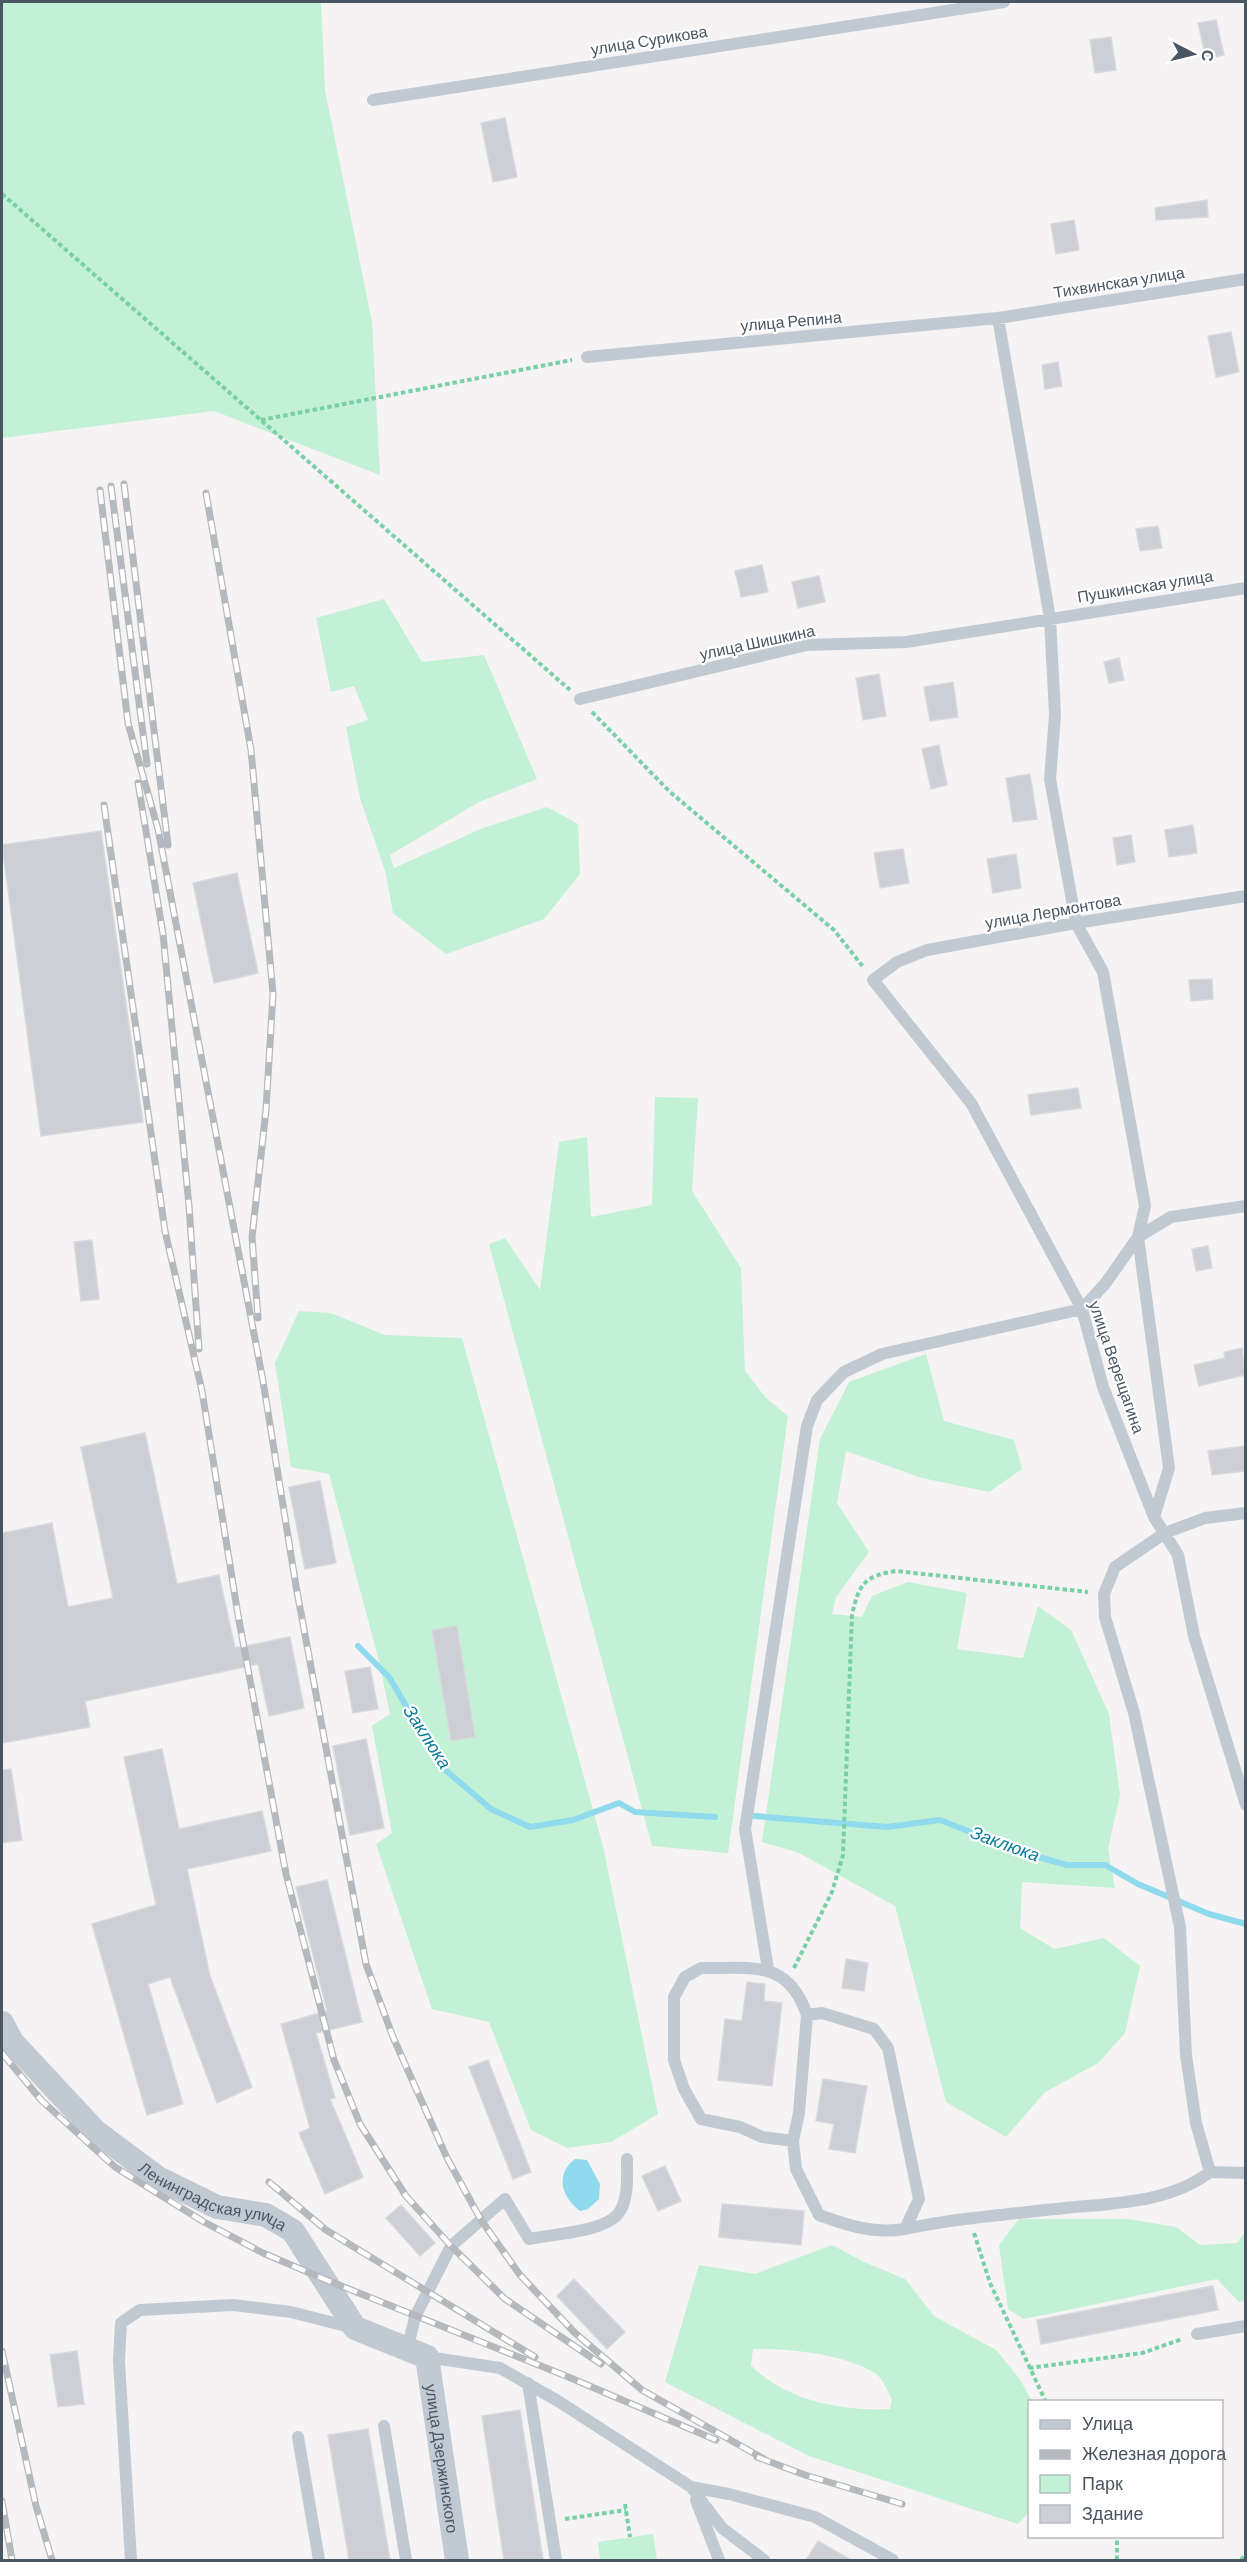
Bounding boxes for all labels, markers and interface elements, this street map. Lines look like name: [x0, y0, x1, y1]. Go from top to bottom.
street label: улица Сурикова: [589, 21, 709, 58]
north arrow: [1163, 24, 1223, 84]
text: С: [1198, 49, 1219, 63]
street label: Тихвинская улица: [1052, 262, 1186, 301]
street label: улица Репина: [740, 307, 842, 334]
street label: Пушкинская улица: [1076, 565, 1214, 606]
street label: улица Шишкина: [698, 620, 816, 663]
street label: улица Лермонтова: [984, 889, 1122, 932]
street label: улица Верещагина: [1086, 1298, 1149, 1436]
water label: Заклюка: [399, 1700, 457, 1773]
water label: Заклюка: [968, 1820, 1043, 1866]
street label: Ленинградская улица: [135, 2157, 290, 2234]
street label: улица Дзержинского: [422, 2383, 463, 2534]
legend: [1028, 2400, 1223, 2538]
text: Улица: [1082, 2412, 1134, 2434]
text: Железная дорога: [1082, 2442, 1227, 2464]
text: Парк: [1082, 2472, 1123, 2494]
text: Здание: [1082, 2502, 1143, 2524]

